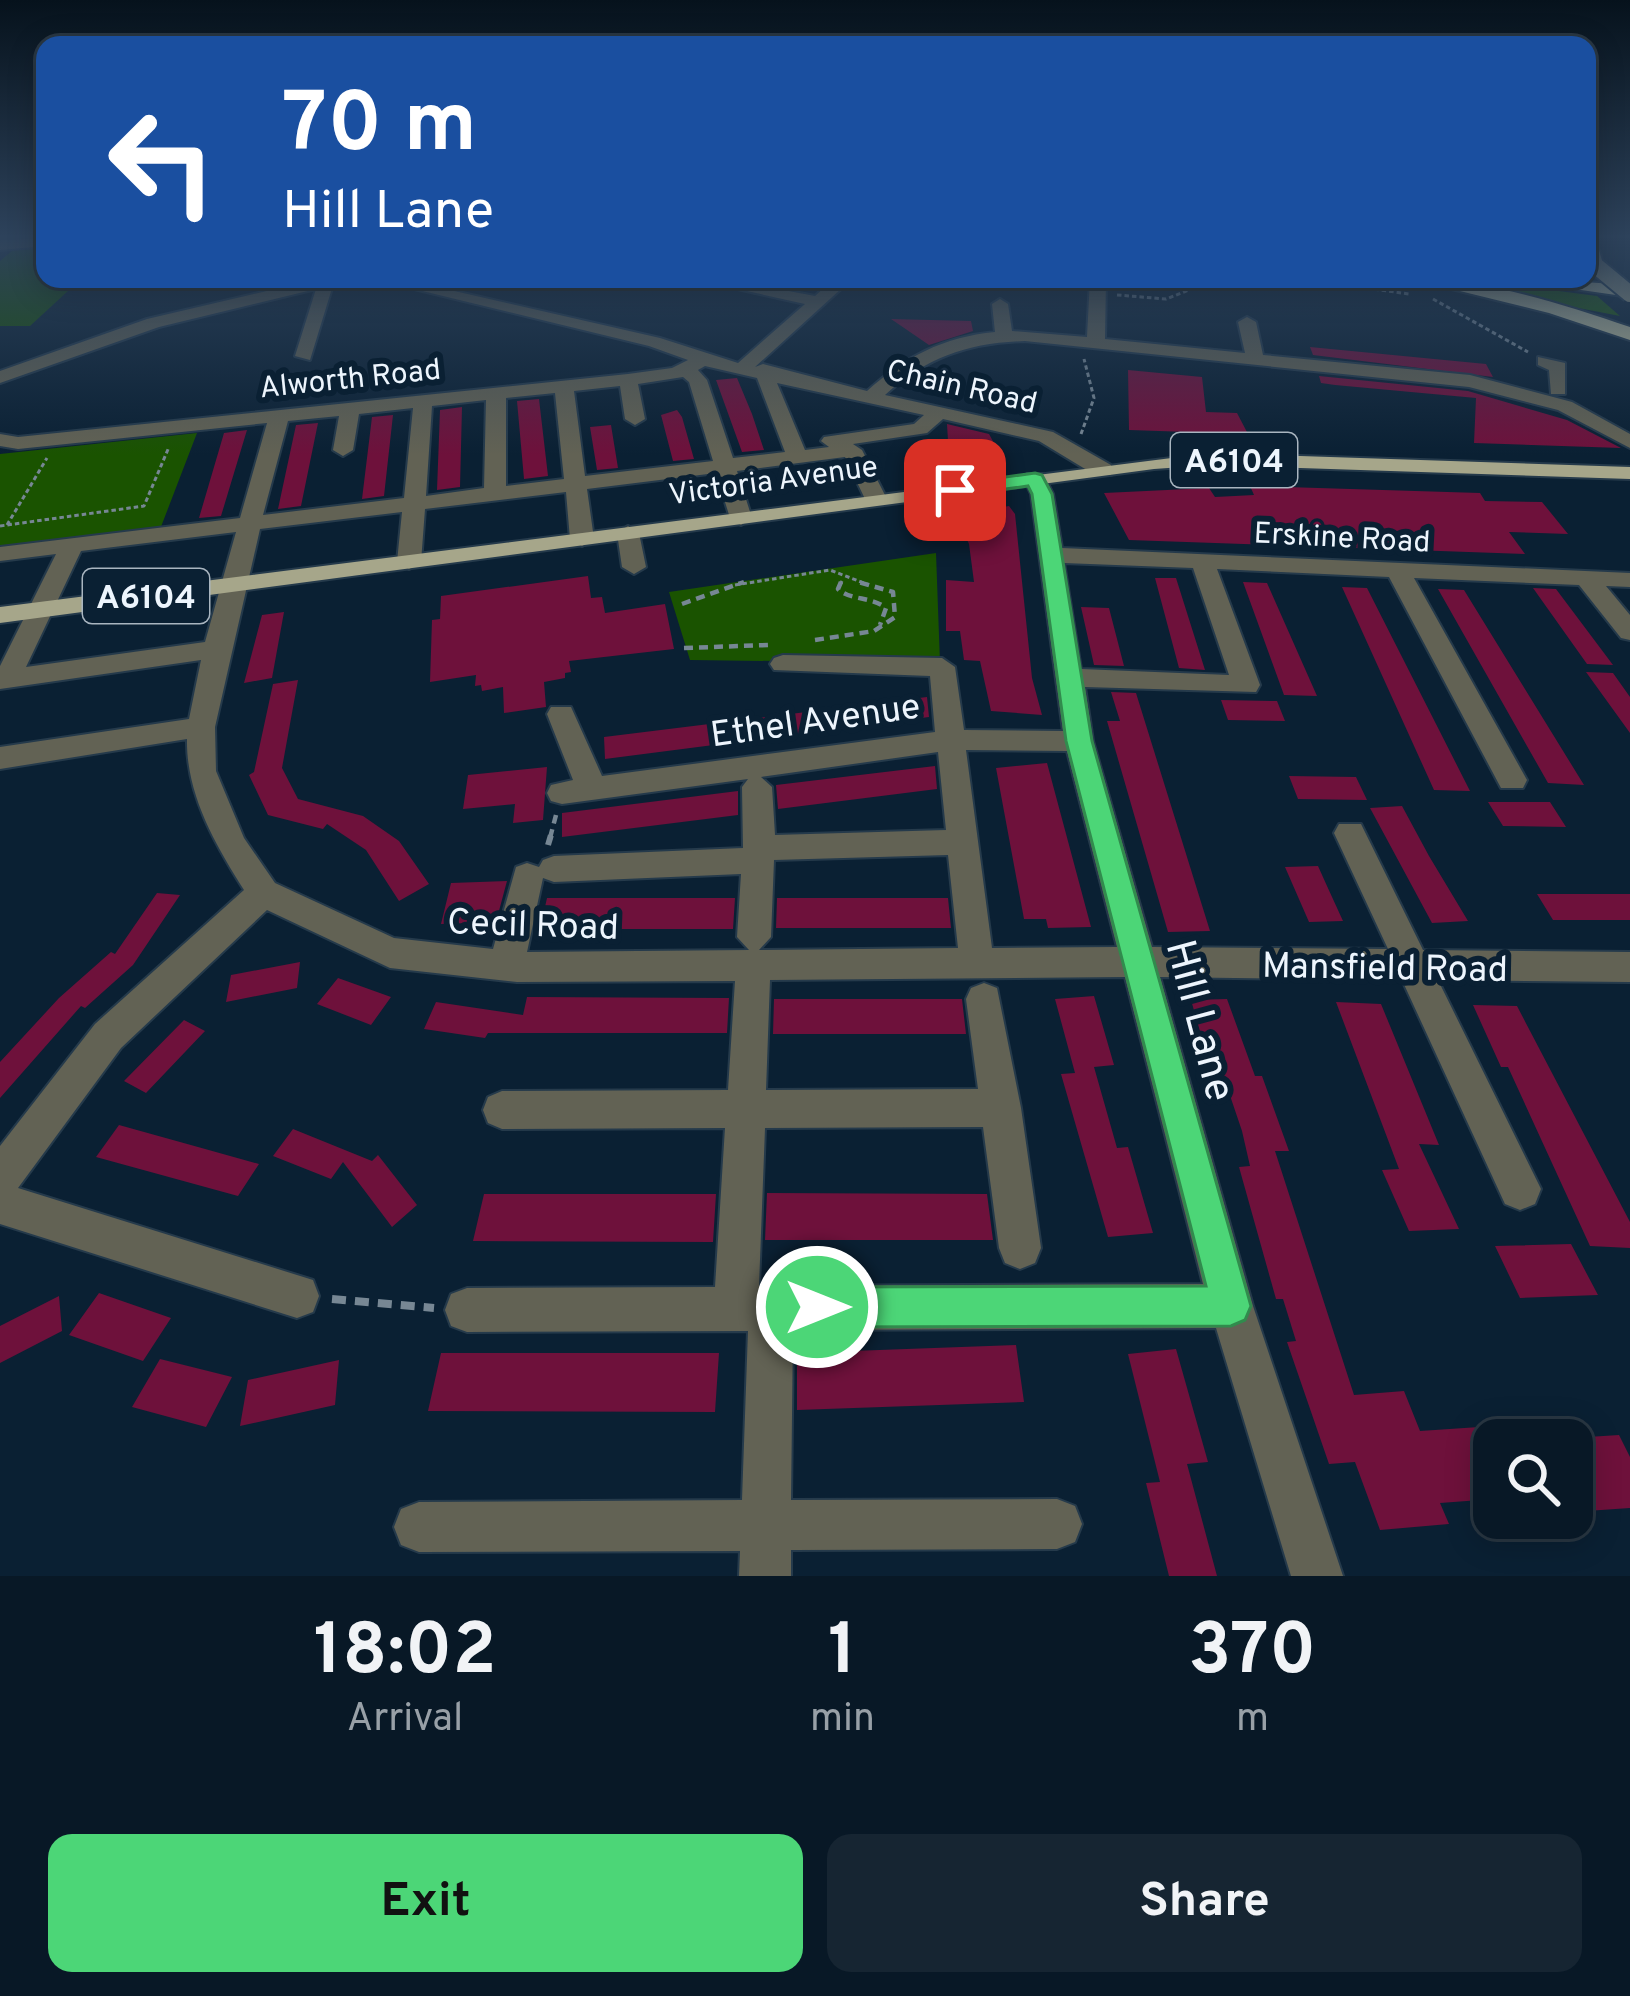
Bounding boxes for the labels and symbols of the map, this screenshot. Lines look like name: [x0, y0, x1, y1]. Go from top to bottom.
street label: Alworth Road: [258, 353, 443, 408]
street label: Chain Road: [883, 353, 1040, 424]
road number: A6104: [1171, 433, 1297, 487]
pin: [904, 439, 1006, 541]
street label: Victoria Avenue: [667, 450, 880, 515]
street label: Erskine Road: [1253, 516, 1431, 563]
road number: A6104: [83, 569, 209, 623]
street label: Ethel Avenue: [708, 685, 923, 760]
street label: Cecil Road: [446, 901, 620, 953]
street label: Hill Lane: [1151, 935, 1245, 1108]
street label: Mansfield Road: [1262, 945, 1508, 995]
position arrow: [754, 1244, 880, 1370]

